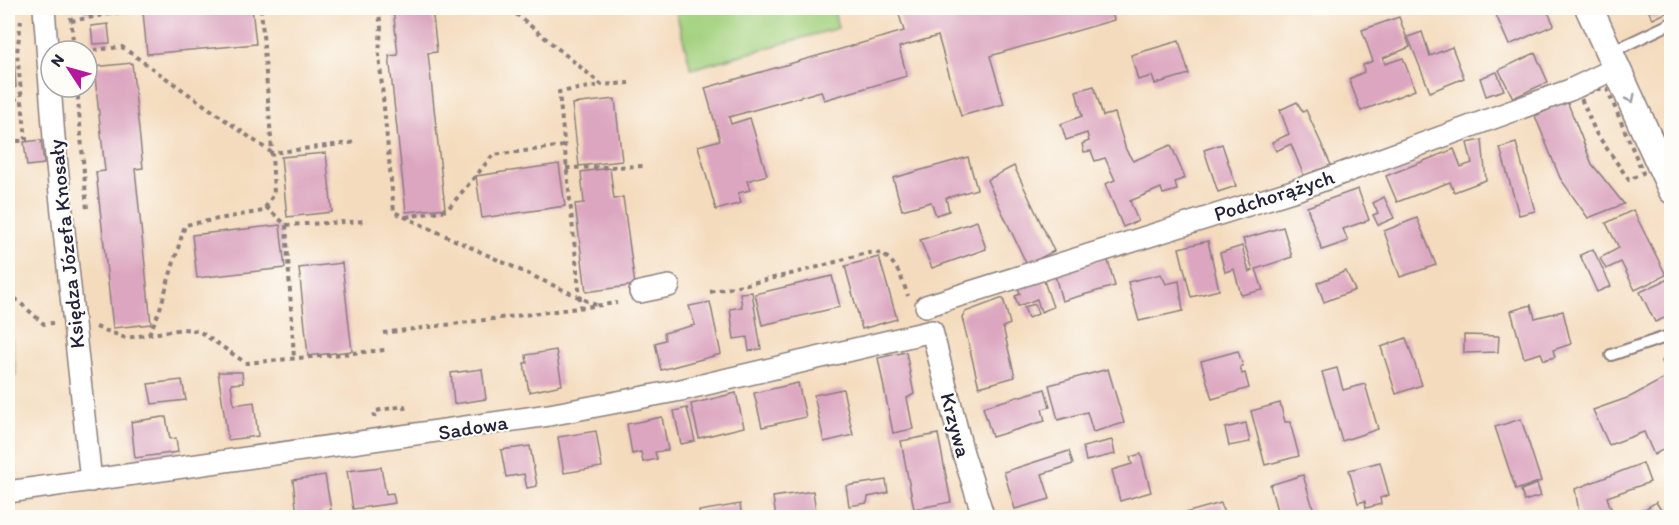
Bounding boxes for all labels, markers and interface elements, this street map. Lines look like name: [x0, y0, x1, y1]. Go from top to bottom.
north arrow: [39, 39, 99, 99]
text: N: [46, 51, 68, 70]
one-way arrow: [1623, 92, 1635, 103]
street label: Księdza Józefa Knosały: [43, 138, 89, 350]
street label: Podchorążych: [1211, 164, 1338, 226]
street label: Krzywa: [935, 390, 977, 460]
street label: Sadowa: [436, 409, 510, 445]

